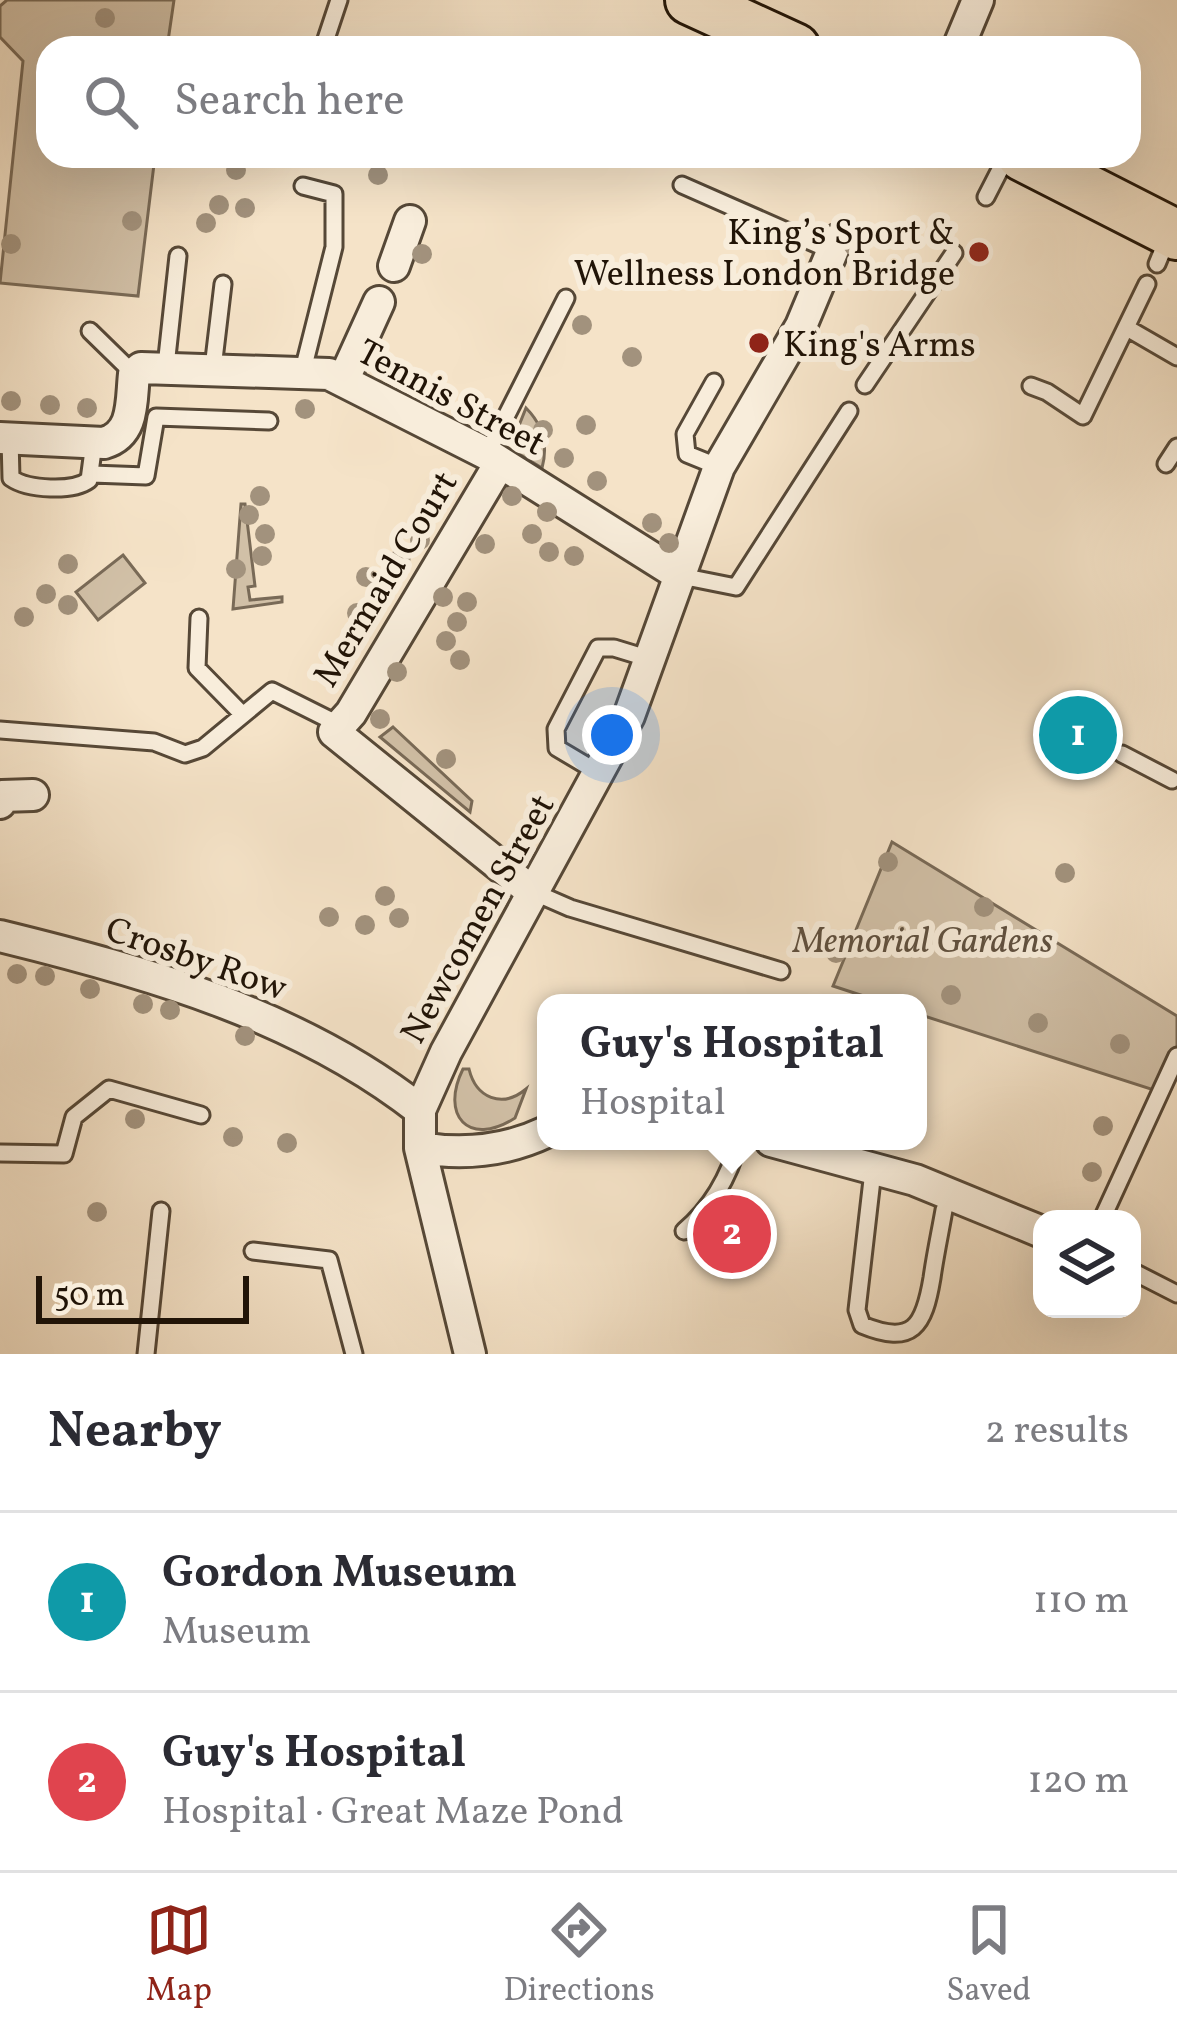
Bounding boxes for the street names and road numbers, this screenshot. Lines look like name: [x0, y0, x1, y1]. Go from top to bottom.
street label: Tennis Street: [347, 329, 553, 470]
street label: Mermaid Court: [303, 463, 472, 697]
street label: Newcomen Street: [390, 786, 569, 1054]
street label: Crosby Row: [98, 906, 293, 1015]

